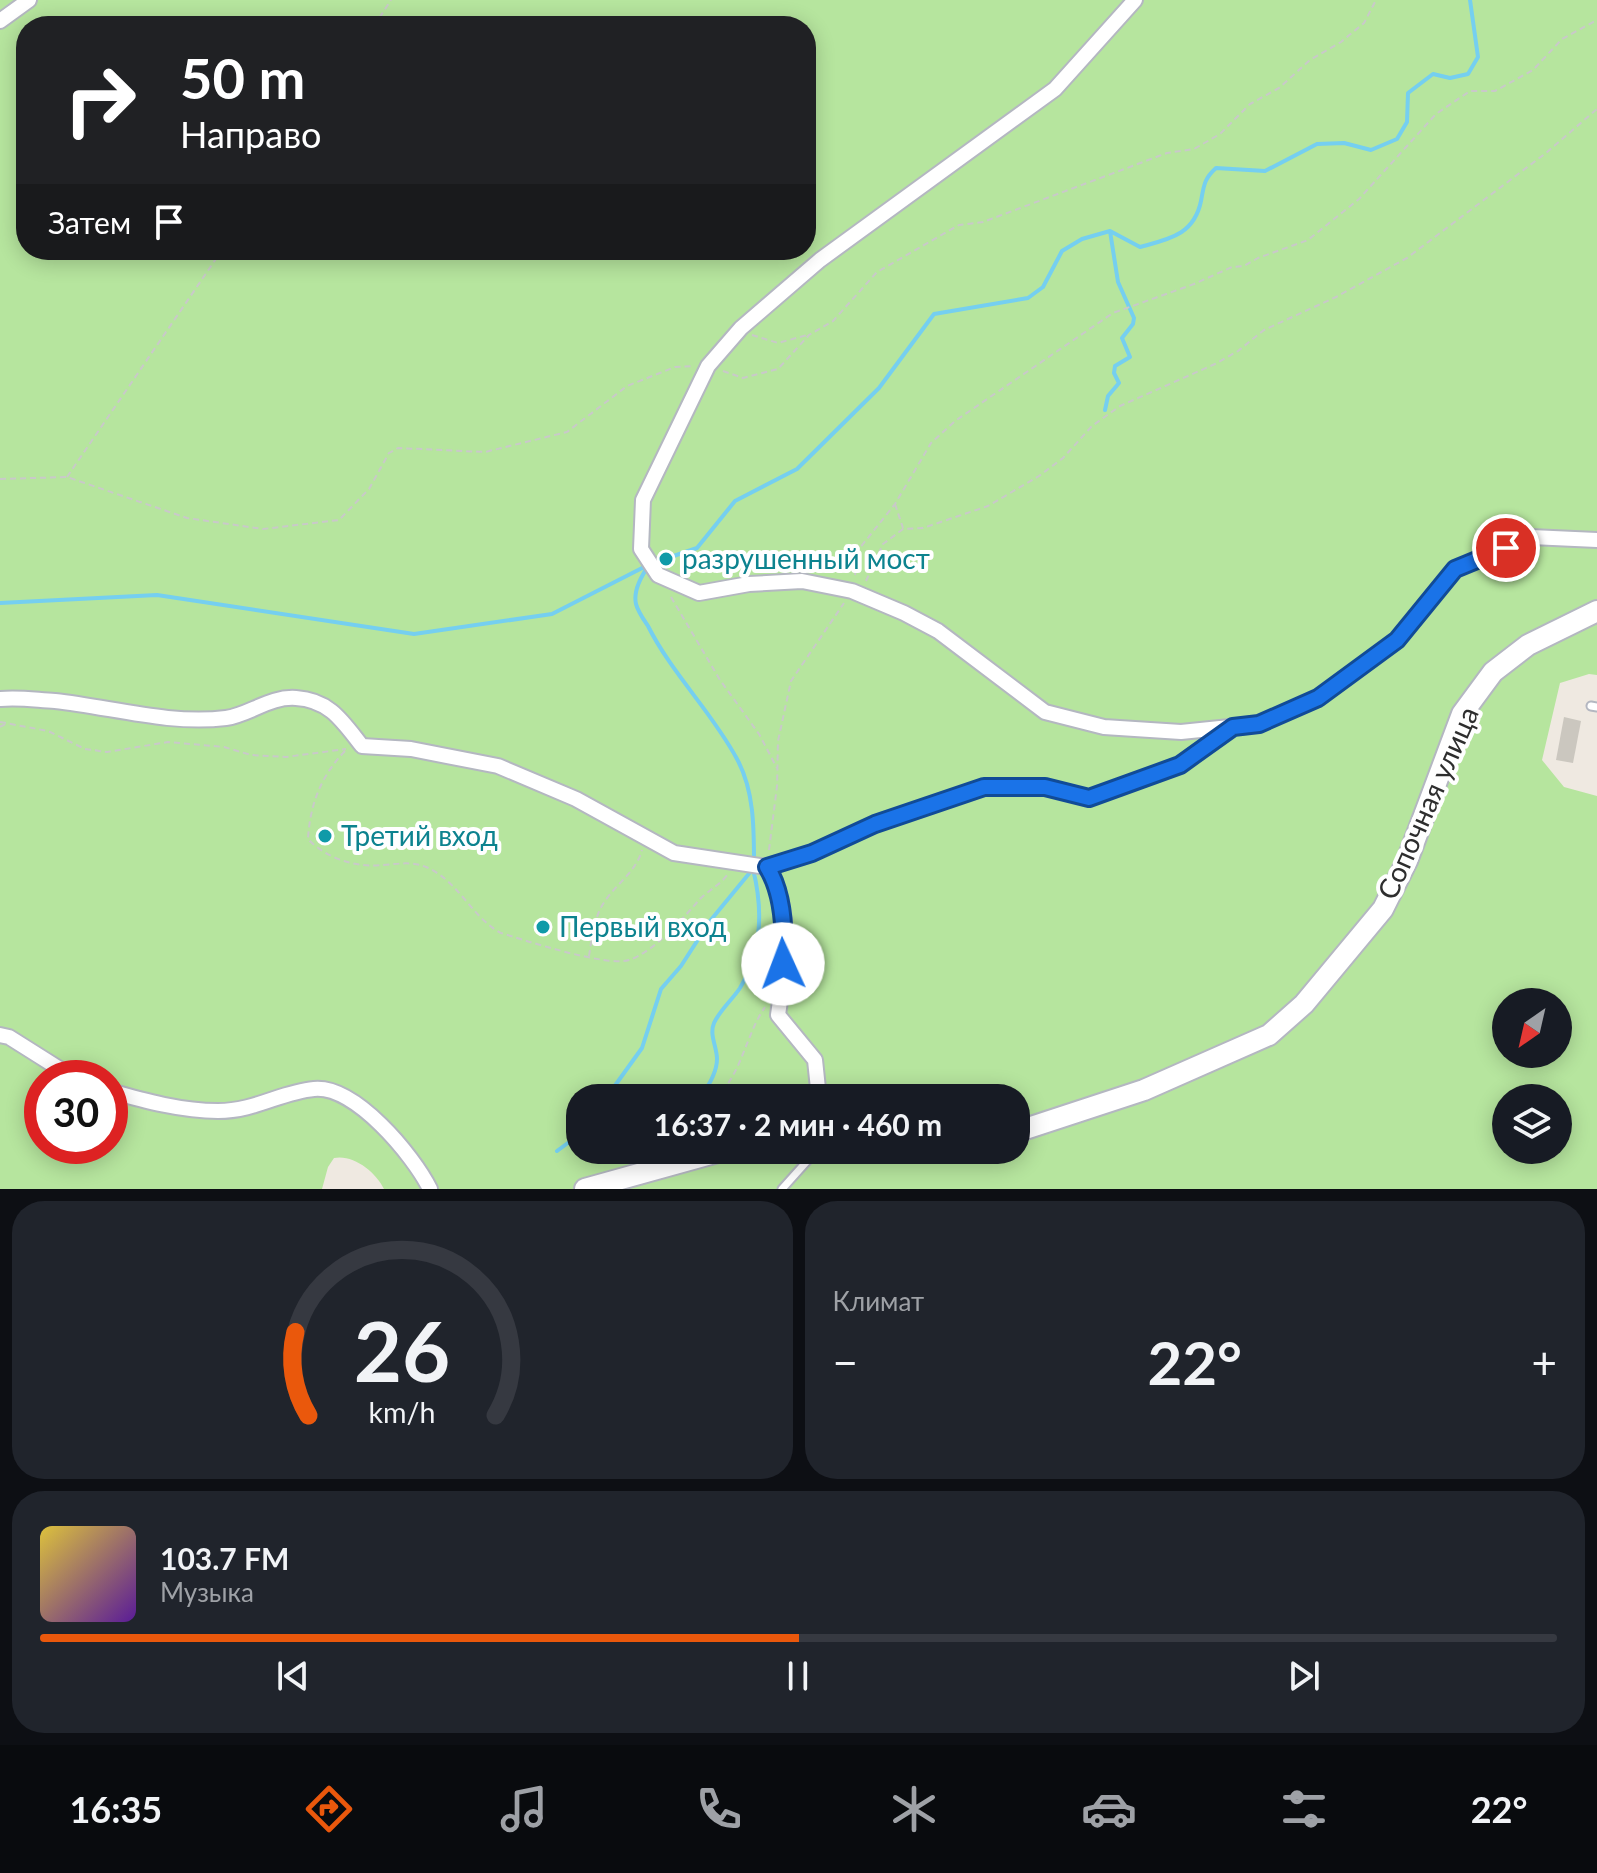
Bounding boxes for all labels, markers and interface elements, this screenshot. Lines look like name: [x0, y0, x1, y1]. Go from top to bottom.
text: 50 m: [180, 44, 305, 111]
icon: right: [48, 48, 152, 152]
text: Направо: [180, 112, 321, 156]
icon: arrive: [147, 200, 191, 244]
text: Затем: [48, 204, 131, 240]
pin: [1472, 514, 1540, 582]
icon: arrive: [1484, 526, 1528, 570]
place label: разрушенный мост: [682, 541, 930, 575]
marker: разрушенный мост: [657, 550, 675, 568]
street label: Сопочная улица: [1369, 701, 1485, 904]
place label: Третий вход: [341, 818, 498, 852]
marker: Третий вход: [316, 827, 334, 845]
place label: Первый вход: [559, 909, 727, 943]
marker: Первый вход: [534, 918, 552, 936]
position arrow: [741, 922, 825, 1006]
north arrow: [1492, 988, 1572, 1068]
map controls: [1492, 988, 1572, 1164]
speed limit sign: 30: [24, 1060, 128, 1164]
button: layers: [1492, 1084, 1572, 1164]
text: 16:37 · 2 мин · 460 m: [654, 1106, 942, 1142]
text: Климат: [833, 1285, 924, 1317]
text: 26: [354, 1300, 451, 1400]
text: 22°: [1147, 1326, 1242, 1398]
text: −: [833, 1336, 858, 1388]
text: +: [1531, 1336, 1557, 1388]
text: km/h: [369, 1395, 436, 1429]
text: 103.7 FM: [160, 1540, 289, 1576]
text: Музыка: [160, 1576, 254, 1608]
icon: previous: [271, 1654, 315, 1698]
icon: pause: [776, 1654, 820, 1698]
icon: next: [1282, 1654, 1326, 1698]
icon: directions: [301, 1781, 357, 1837]
icon: music: [496, 1781, 552, 1837]
icon: phone: [691, 1781, 747, 1837]
icon: climate: [886, 1781, 942, 1837]
icon: car: [1081, 1781, 1137, 1837]
icon: filters: [1276, 1781, 1332, 1837]
text: 16:35: [69, 1787, 162, 1831]
text: 22°: [1471, 1787, 1527, 1831]

